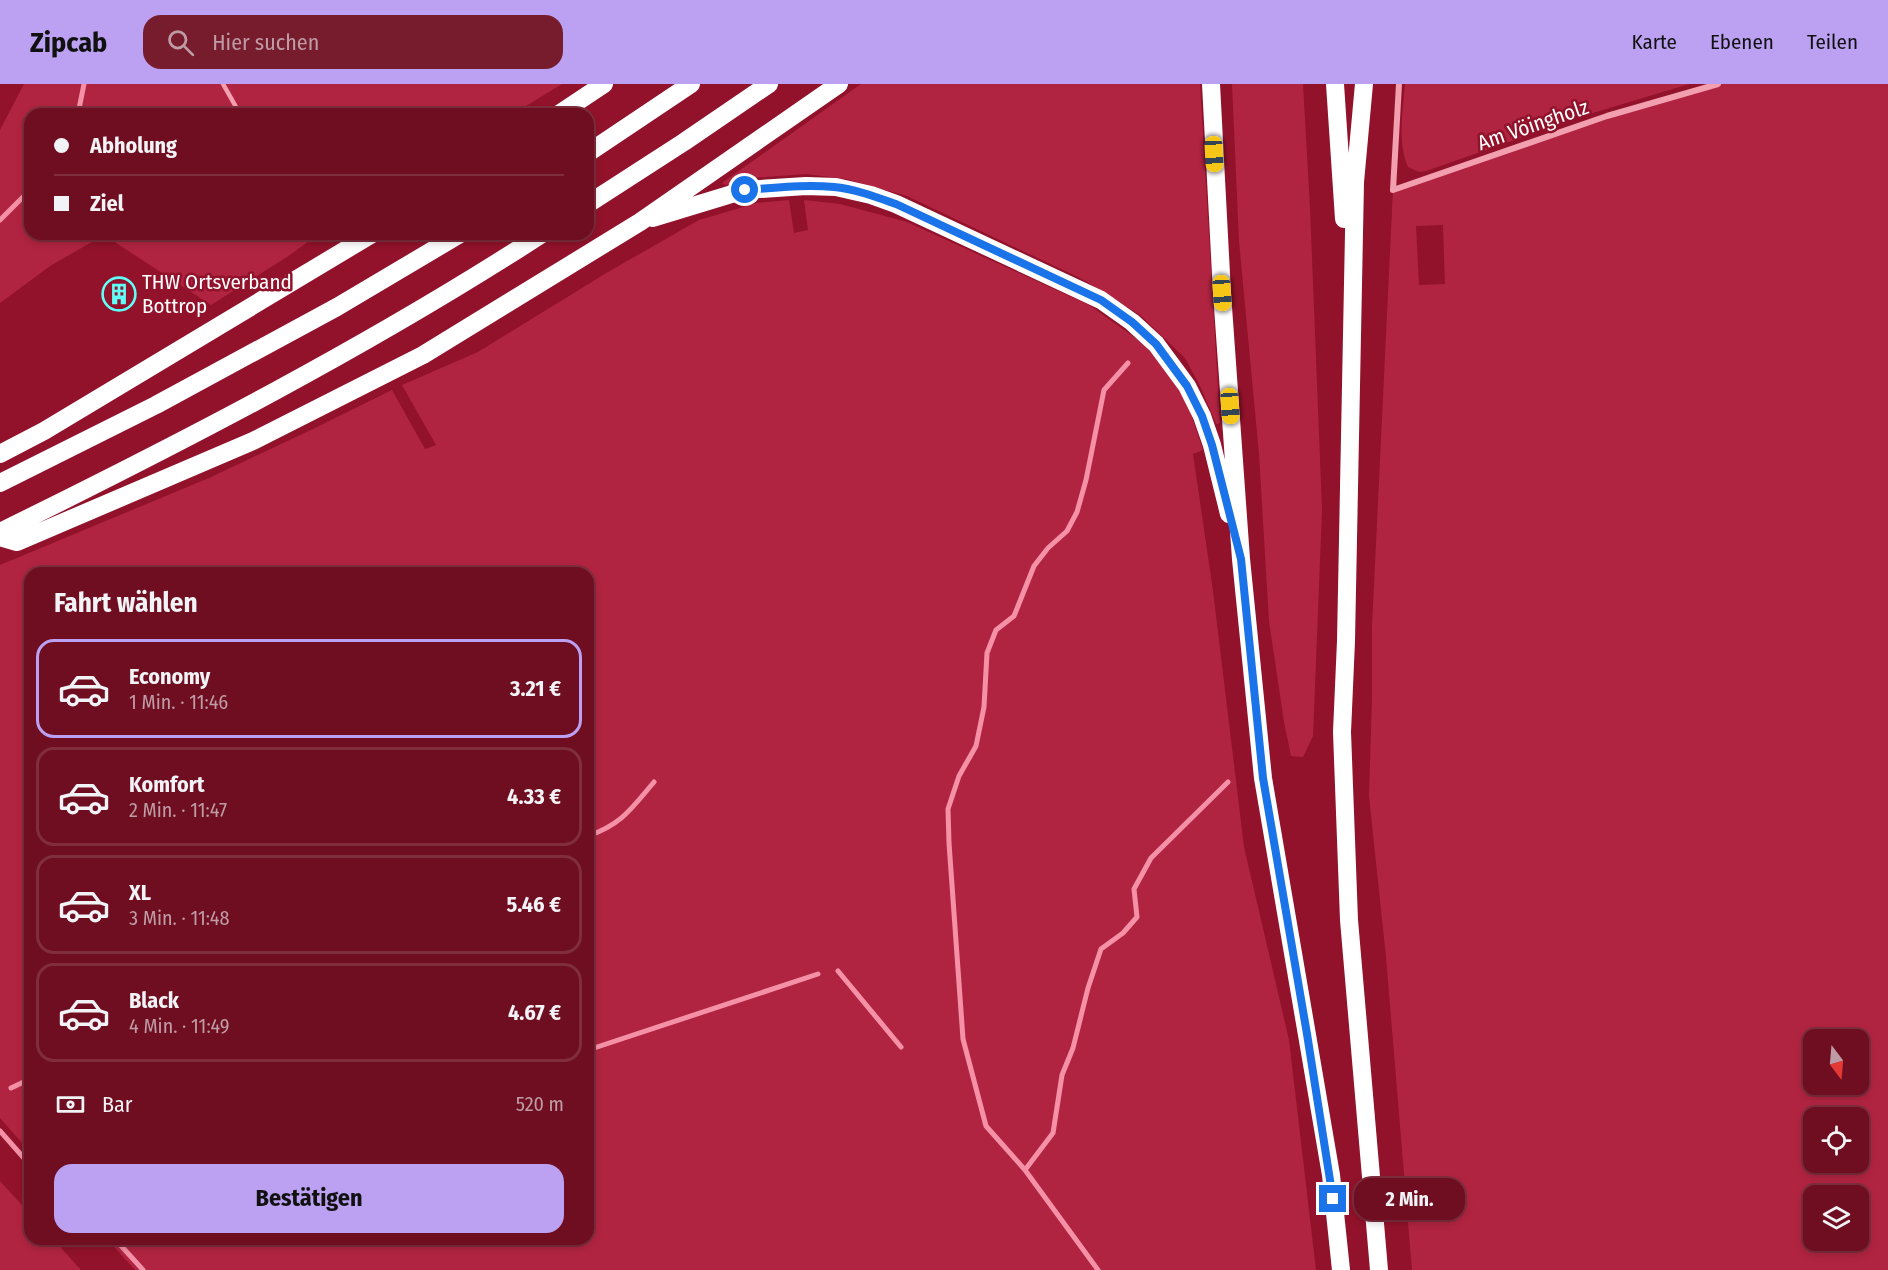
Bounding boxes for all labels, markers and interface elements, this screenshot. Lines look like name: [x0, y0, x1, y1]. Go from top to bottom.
search box: [143, 15, 563, 69]
text: Zipcab: [30, 26, 107, 59]
icon: search: [164, 26, 197, 59]
text: Hier suchen: [212, 29, 319, 56]
text: Karte: [1631, 29, 1677, 55]
text: Ebenen: [1710, 29, 1774, 55]
text: Teilen: [1807, 29, 1858, 55]
street label: Am Vöingholz: [1474, 94, 1592, 156]
text: Abholung: [90, 132, 177, 159]
car: [1204, 136, 1224, 172]
route start: [731, 176, 758, 203]
text: Ziel: [90, 190, 124, 217]
place label: THW Ortsverband Bottrop: [142, 269, 292, 319]
car: [1212, 274, 1232, 312]
building icon: THW Ortsverband Bottrop: [101, 276, 137, 312]
car: [1220, 387, 1240, 425]
text: Fahrt wählen: [54, 587, 198, 619]
icon: car: [57, 662, 111, 716]
text: Economy: [129, 663, 210, 690]
text: 3.21 €: [510, 675, 561, 702]
text: 1 Min. · 11:46: [129, 690, 228, 714]
icon: car: [57, 770, 111, 824]
text: Komfort: [129, 771, 204, 798]
text: 4.33 €: [507, 783, 561, 810]
text: 2 Min. · 11:47: [129, 798, 227, 822]
icon: car: [57, 878, 111, 932]
text: XL: [129, 879, 151, 906]
text: 5.46 €: [506, 891, 561, 918]
text: 3 Min. · 11:48: [129, 906, 230, 930]
icon: car: [57, 986, 111, 1040]
text: Black: [129, 987, 179, 1014]
text: 4.67 €: [508, 999, 561, 1026]
text: 4 Min. · 11:49: [129, 1014, 230, 1038]
north arrow: [1803, 1029, 1869, 1095]
map controls: [1803, 1029, 1869, 1251]
icon: cash: [54, 1088, 87, 1121]
text: Bar: [102, 1091, 133, 1118]
text: 520 m: [516, 1092, 564, 1116]
button: locate: [1803, 1107, 1869, 1173]
button: Bestätigen: [54, 1164, 564, 1233]
callout: 2 Min.: [1354, 1178, 1465, 1220]
route end: [1319, 1185, 1346, 1212]
button: layers: [1803, 1185, 1869, 1251]
text: 2 Min.: [1385, 1187, 1434, 1211]

